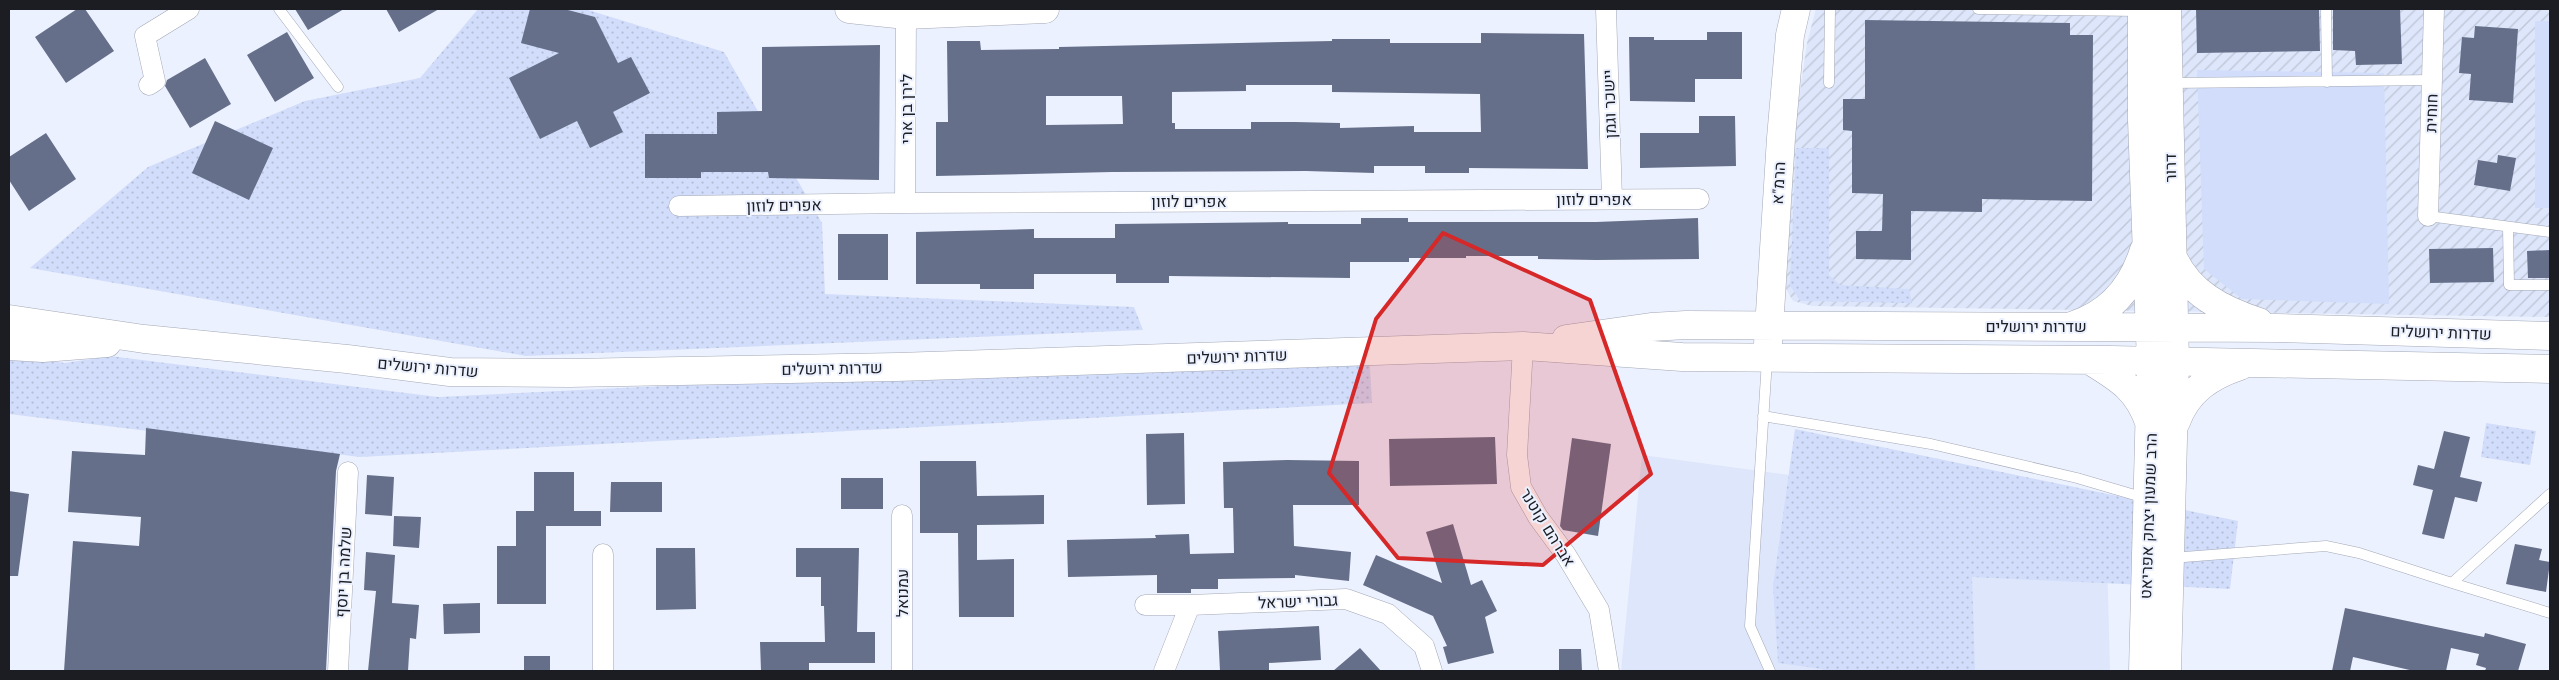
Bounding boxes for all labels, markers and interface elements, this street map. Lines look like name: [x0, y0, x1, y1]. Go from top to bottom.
street label: יישכר וגמן: [1598, 69, 1620, 139]
street label: לירן בן ארי: [896, 74, 916, 144]
street label: חוחית: [2420, 93, 2442, 133]
street label: דרור: [2160, 153, 2180, 183]
street label: הרמ"א: [1767, 161, 1789, 205]
street label: אפרים לוזון: [1556, 189, 1632, 209]
street label: אפרים לוזון: [1151, 191, 1227, 211]
street label: אפרים לוזון: [746, 194, 822, 216]
street label: שדרות ירושלים: [1985, 316, 2087, 336]
street label: שדרות ירושלים: [2390, 320, 2492, 344]
street label: שדרות ירושלים: [1186, 344, 1288, 368]
street label: שדרות ירושלים: [377, 353, 479, 381]
street label: שדרות ירושלים: [781, 357, 883, 379]
street label: הרב שמעון יצחק אפריאט: [2135, 433, 2161, 599]
street label: אברהם קוטנר: [1516, 484, 1580, 570]
street label: שלמה בן יוסף: [331, 526, 355, 618]
street label: עמנואל: [892, 569, 912, 617]
street label: גבורי ישראל: [1258, 590, 1338, 612]

